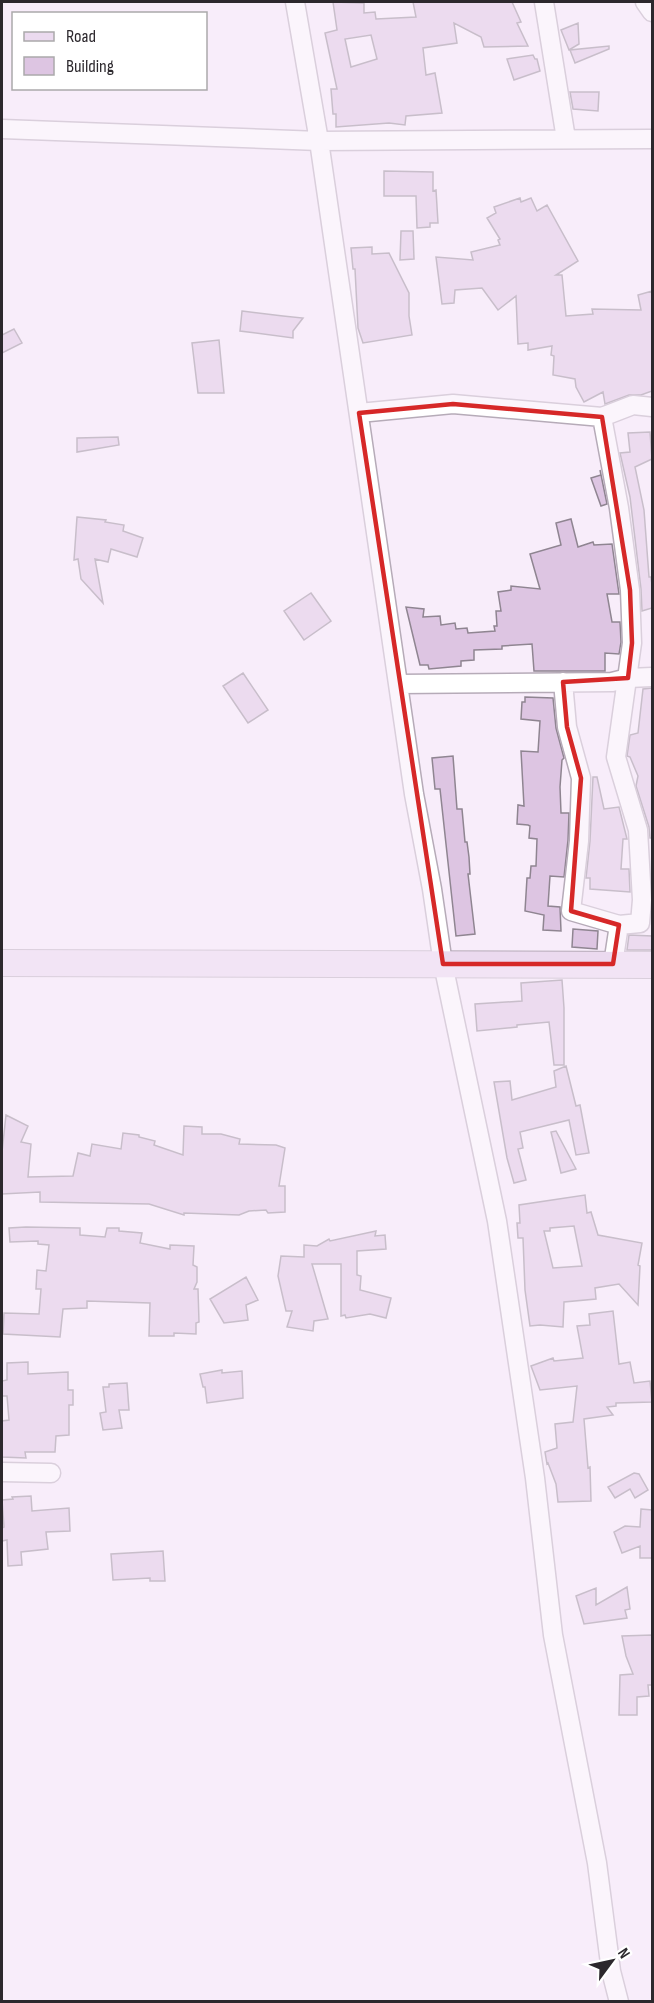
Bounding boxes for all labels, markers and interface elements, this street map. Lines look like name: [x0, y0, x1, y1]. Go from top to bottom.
legend: [12, 12, 207, 90]
text: Road: [66, 26, 96, 47]
text: Building: [66, 56, 114, 77]
north arrow: [582, 1931, 642, 1991]
text: N: [613, 1945, 634, 1962]

